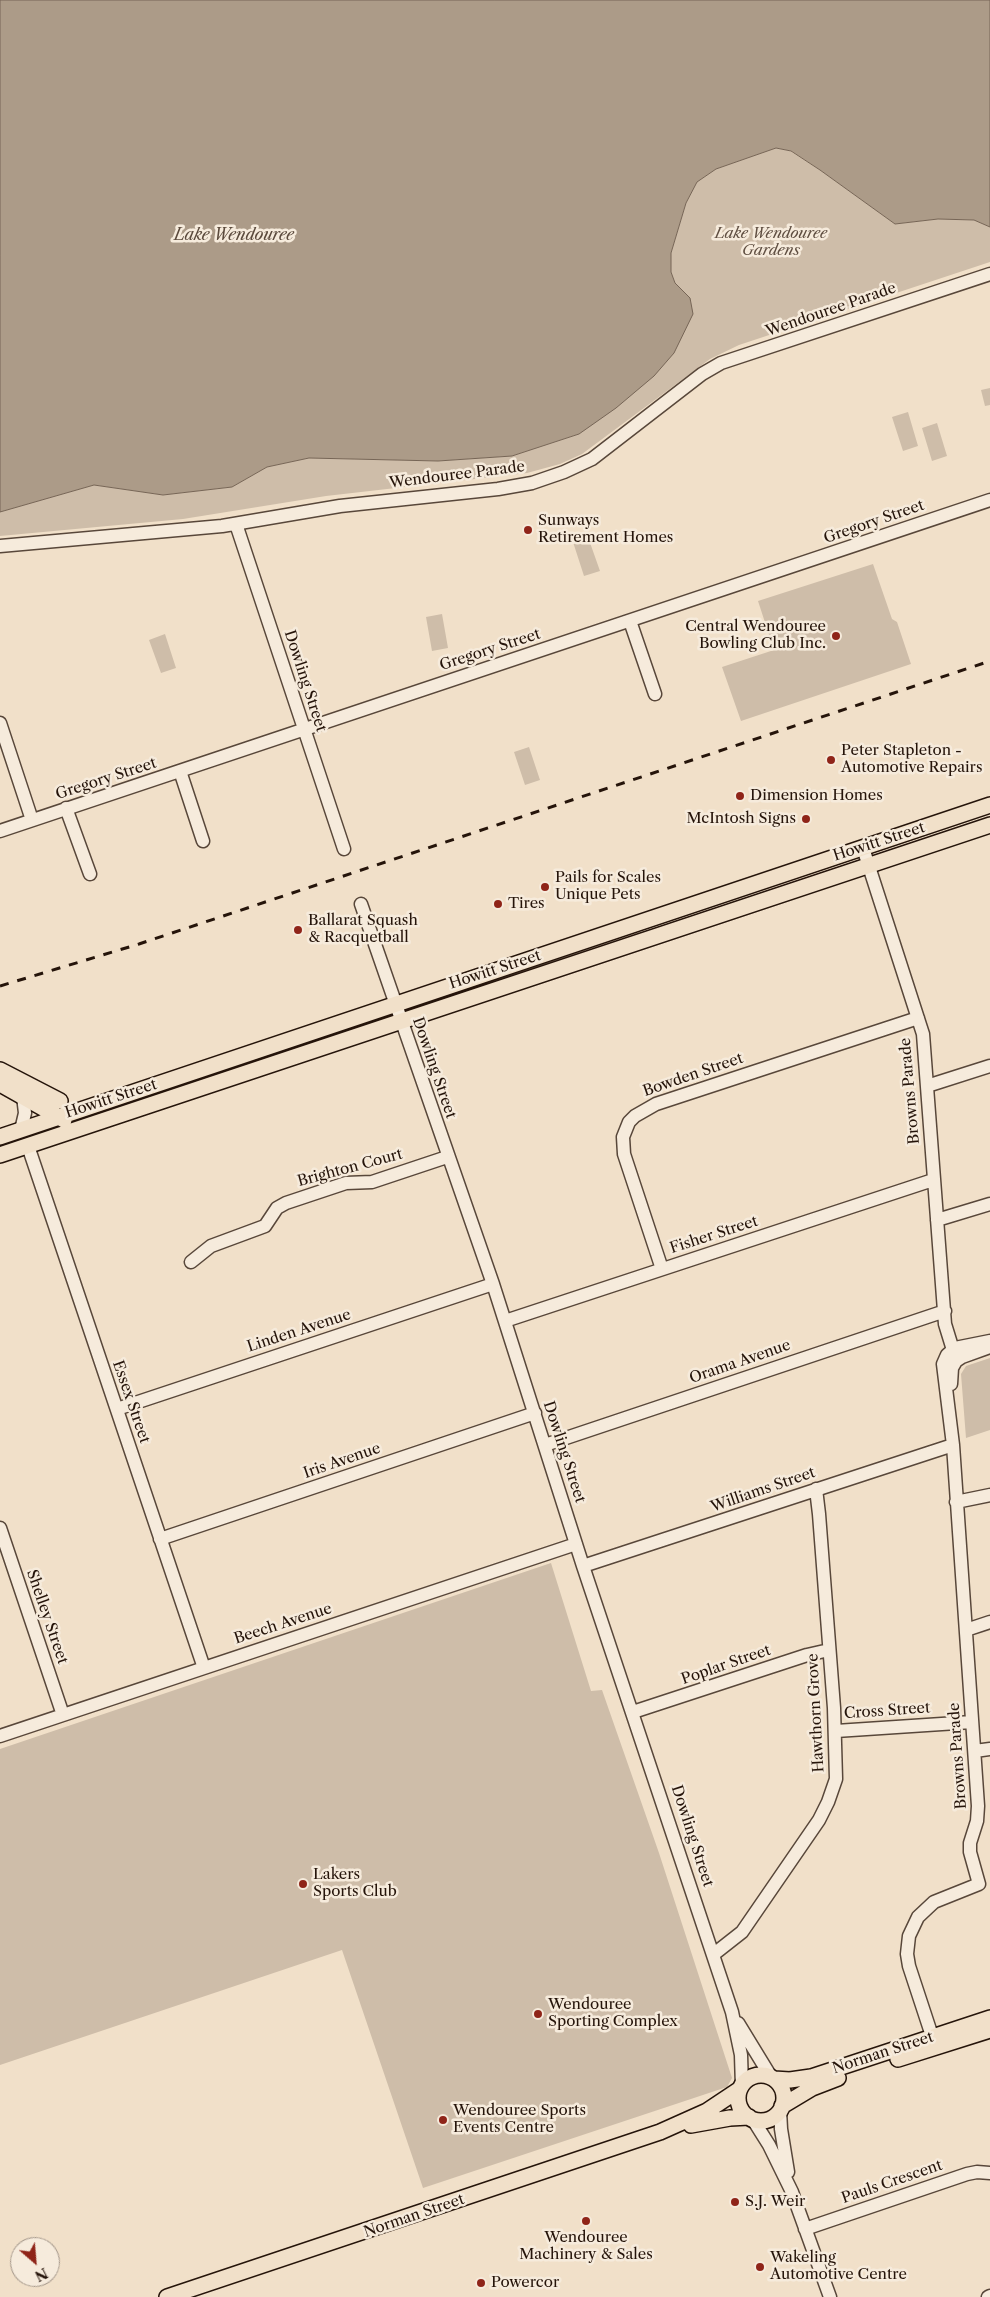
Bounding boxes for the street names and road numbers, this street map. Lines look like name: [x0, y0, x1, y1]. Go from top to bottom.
street label: Wendouree Parade: [763, 279, 899, 341]
street label: Wendouree Parade: [388, 458, 526, 492]
street label: Gregory Street: [822, 496, 926, 548]
street label: Gregory Street: [437, 625, 543, 675]
street label: Dowling Street: [280, 628, 330, 734]
street label: Gregory Street: [53, 754, 159, 804]
street label: Howitt Street: [831, 819, 927, 865]
street label: Howitt Street: [447, 947, 543, 993]
street label: Dowling Street: [408, 1015, 460, 1121]
street label: Browns Parade: [896, 1037, 924, 1145]
street label: Bowden Street: [641, 1049, 745, 1101]
street label: Howitt Street: [63, 1076, 159, 1122]
street label: Brighton Court: [295, 1145, 405, 1191]
street label: Fisher Street: [668, 1212, 760, 1258]
street label: Linden Avenue: [245, 1306, 353, 1356]
street label: Orama Avenue: [687, 1336, 793, 1388]
street label: Essex Street: [108, 1358, 154, 1446]
street label: Dowling Street: [539, 1399, 589, 1505]
street label: Iris Avenue: [301, 1439, 383, 1483]
street label: Williams Street: [708, 1464, 818, 1516]
street label: Shelley Street: [22, 1567, 72, 1667]
street label: Beech Avenue: [232, 1600, 334, 1648]
street label: Poplar Street: [679, 1641, 773, 1689]
street label: Hawthorn Grove: [804, 1653, 828, 1773]
street label: Cross Street: [843, 1699, 931, 1723]
street label: Browns Parade: [945, 1702, 971, 1810]
street label: Dowling Street: [667, 1783, 717, 1889]
street label: Norman Street: [830, 2028, 936, 2078]
street label: Pauls Crescent: [839, 2156, 945, 2208]
street label: Norman Street: [361, 2190, 467, 2242]

